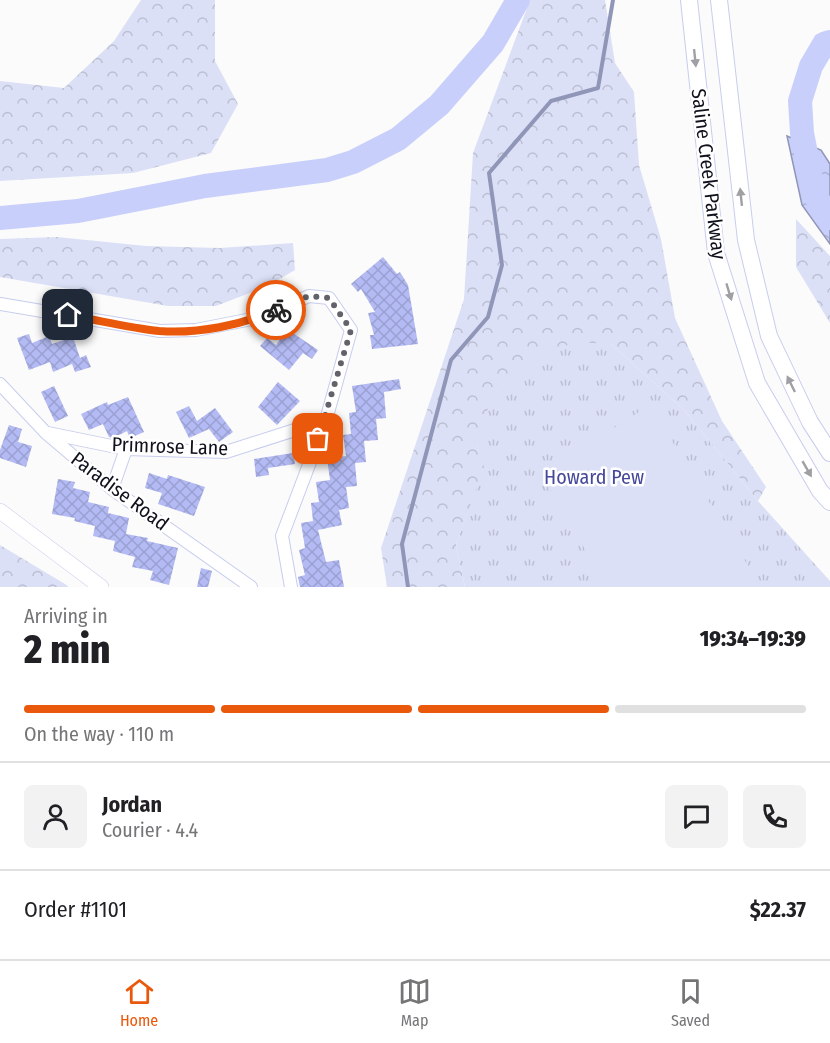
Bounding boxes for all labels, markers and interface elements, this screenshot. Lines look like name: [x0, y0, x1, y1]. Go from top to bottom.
one-way arrow: [691, 49, 700, 68]
street label: Saline Creek Parkway: [687, 87, 731, 261]
one-way arrow: [736, 187, 746, 206]
courier: [246, 280, 306, 340]
one-way arrow: [724, 283, 734, 301]
pin: [42, 289, 93, 340]
icon: bike: [260, 294, 293, 327]
icon: home: [51, 298, 84, 331]
one-way arrow: [787, 375, 796, 392]
pin: [292, 413, 343, 464]
icon: bag: [301, 422, 334, 455]
street label: Primrose Lane: [111, 432, 229, 460]
street label: Paradise Road: [67, 447, 173, 535]
one-way arrow: [802, 461, 813, 477]
park label: Howard Pew: [544, 465, 644, 489]
text: Arriving in: [24, 604, 108, 628]
text: 19:34–19:39: [700, 625, 806, 652]
text: 2 min: [24, 627, 110, 673]
text: On the way · 110 m: [24, 722, 174, 746]
button: person: [24, 785, 87, 848]
button: chat: [665, 785, 728, 848]
button: phone: [743, 785, 806, 848]
text: Jordan: [102, 791, 162, 818]
text: Courier · 4.4: [102, 818, 198, 842]
text: Order #1101: [24, 896, 127, 923]
text: $22.37: [750, 896, 806, 923]
tab: Home: [120, 975, 158, 1030]
tab: Map: [398, 975, 431, 1030]
tab: Saved: [671, 975, 710, 1030]

